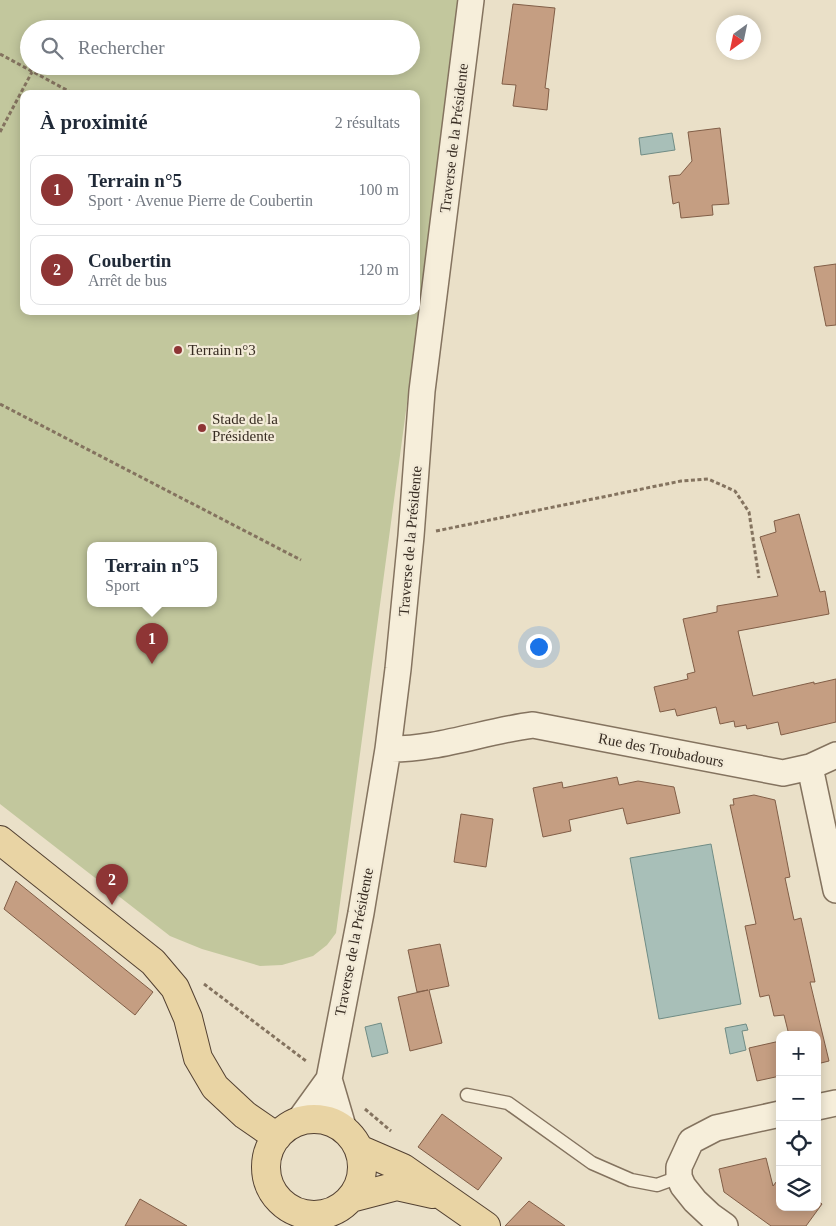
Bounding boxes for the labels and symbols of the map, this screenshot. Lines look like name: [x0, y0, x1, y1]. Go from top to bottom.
north arrow: [716, 15, 761, 60]
street label: Traverse de la Présidente: [437, 62, 471, 214]
place label: Terrain n°3: [188, 342, 256, 358]
marker: Terrain n°3: [172, 344, 184, 356]
place label: Stade de la Présidente: [212, 411, 278, 444]
marker: Stade de la Présidente: [196, 422, 208, 434]
street label: Traverse de la Présidente: [395, 465, 425, 617]
pin: 1: [136, 623, 168, 664]
your location: [526, 634, 552, 660]
street label: Rue des Troubadours: [597, 730, 725, 770]
pin: 2: [96, 864, 128, 905]
street label: Traverse de la Présidente: [332, 866, 376, 1017]

